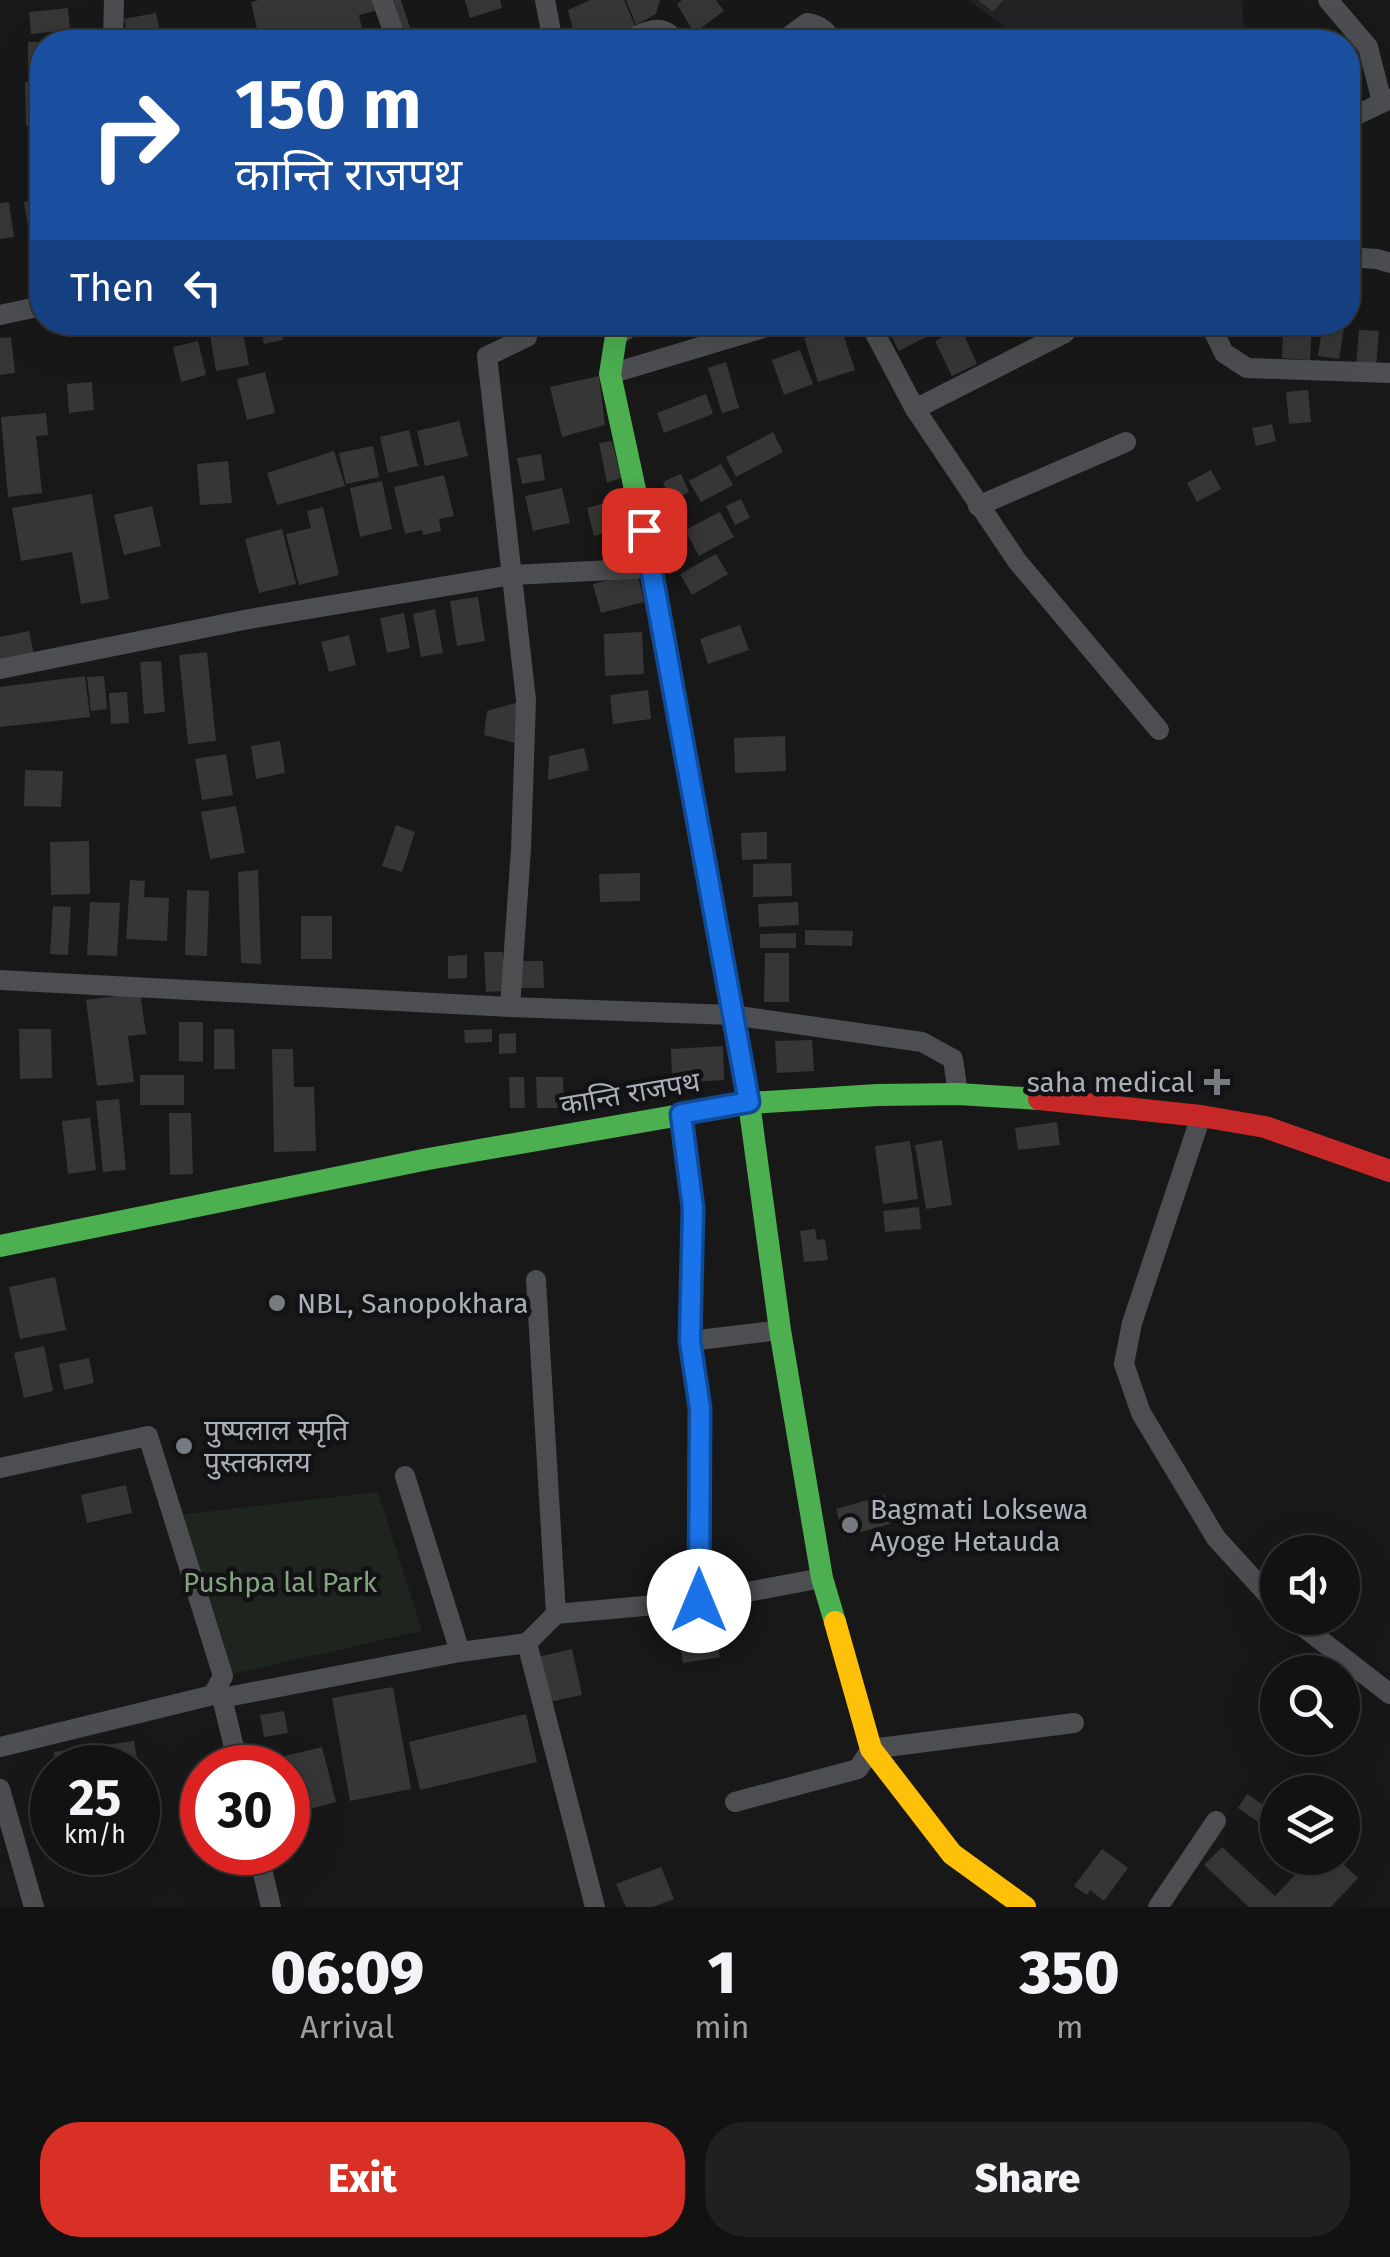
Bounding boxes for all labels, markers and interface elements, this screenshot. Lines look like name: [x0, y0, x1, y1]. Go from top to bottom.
text: 150 m: [235, 63, 422, 147]
icon: right: [70, 70, 200, 200]
text: कान्ति राजपथ: [235, 148, 462, 202]
icon: left: [175, 260, 230, 315]
text: Then: [70, 265, 155, 311]
pin: [602, 488, 687, 573]
icon: arrive: [617, 503, 672, 558]
street label: कान्ति राजपथ: [558, 1065, 704, 1122]
place label: saha medical: [1027, 1066, 1194, 1099]
marker: saha medical: [1204, 1069, 1230, 1095]
place label: NBL, Sanopokhara: [297, 1287, 529, 1320]
marker: NBL, Sanopokhara: [266, 1292, 288, 1314]
place label: पुष्पलाल स्मृति पुस्तकालय: [204, 1414, 349, 1480]
marker: पुष्पलाल स्मृति पुस्तकालय: [173, 1435, 195, 1457]
place label: Bagmati Loksewa Ayoge Hetauda: [870, 1493, 1088, 1558]
marker: Bagmati Loksewa Ayoge Hetauda: [839, 1514, 861, 1536]
map controls: [1260, 1535, 1360, 1875]
button: sound: [1260, 1535, 1360, 1635]
position arrow: [647, 1549, 751, 1653]
park label: Pushpa lal Park: [183, 1566, 378, 1599]
button: search: [1260, 1655, 1360, 1755]
speed limit sign: 30: [180, 1745, 310, 1875]
text: 25: [69, 1768, 121, 1828]
button: layers: [1260, 1775, 1360, 1875]
text: km/h: [64, 1820, 126, 1850]
text: 06:09: [270, 1937, 424, 2009]
text: 1: [708, 1937, 736, 2009]
text: 350: [1020, 1937, 1120, 2009]
text: Arrival: [300, 2008, 394, 2046]
text: min: [694, 2008, 749, 2046]
text: m: [1056, 2008, 1083, 2046]
button: Exit: [40, 2122, 685, 2237]
button: Share: [705, 2122, 1350, 2237]

